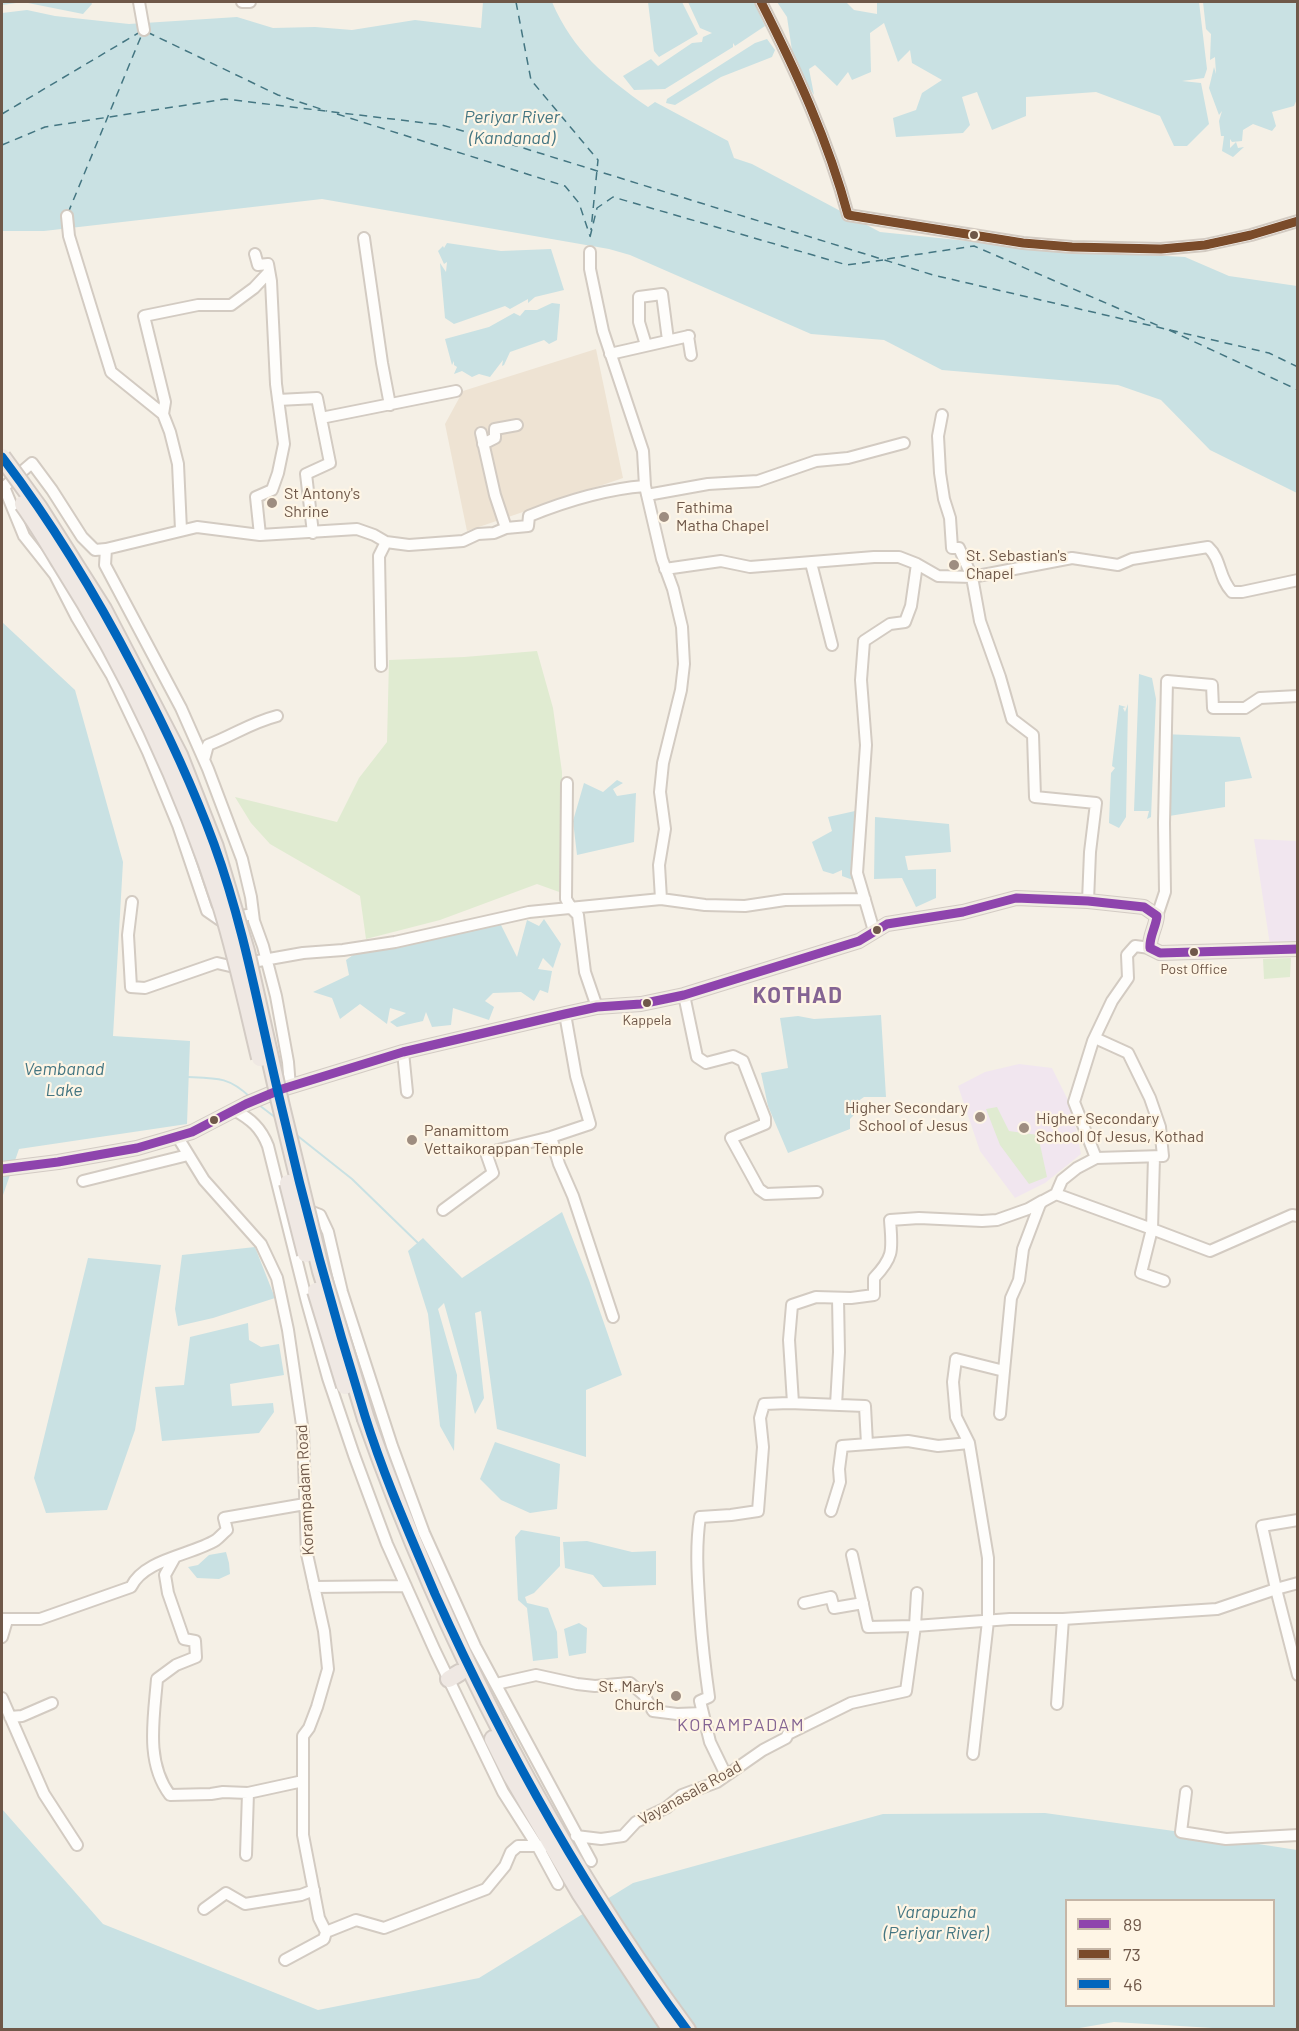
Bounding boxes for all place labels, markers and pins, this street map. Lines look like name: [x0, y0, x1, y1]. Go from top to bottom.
unlabelled marker: [968, 229, 980, 241]
place label: St Antony's Shrine: [284, 484, 360, 522]
marker: St Antony's Shrine: [265, 496, 279, 510]
place label: Fathima Matha Chapel: [676, 498, 769, 536]
marker: Fathima Matha Chapel: [657, 510, 671, 524]
place label: St. Sebastian's Chapel: [966, 546, 1067, 584]
marker: St. Sebastian's Chapel: [947, 558, 961, 572]
unlabelled marker: [871, 924, 883, 936]
marker: Post Office: [1188, 946, 1200, 958]
place label: Post Office: [1161, 961, 1227, 977]
marker: Kappela: [641, 997, 653, 1009]
place label: Kappela: [623, 1012, 671, 1028]
place label: Higher Secondary School of Jesus: [845, 1098, 968, 1136]
place label: Higher Secondary School Of Jesus, Kothad: [1036, 1109, 1204, 1147]
marker: Higher Secondary School of Jesus: [973, 1110, 987, 1124]
unlabelled marker: [208, 1114, 220, 1126]
place label: Panamittom Vettaikorappan Temple: [424, 1121, 584, 1159]
marker: Higher Secondary School Of Jesus, Kothad: [1017, 1121, 1031, 1135]
marker: Panamittom Vettaikorappan Temple: [405, 1133, 419, 1147]
place label: St. Mary's Church: [599, 1677, 664, 1715]
marker: St. Mary's Church: [669, 1689, 683, 1703]

